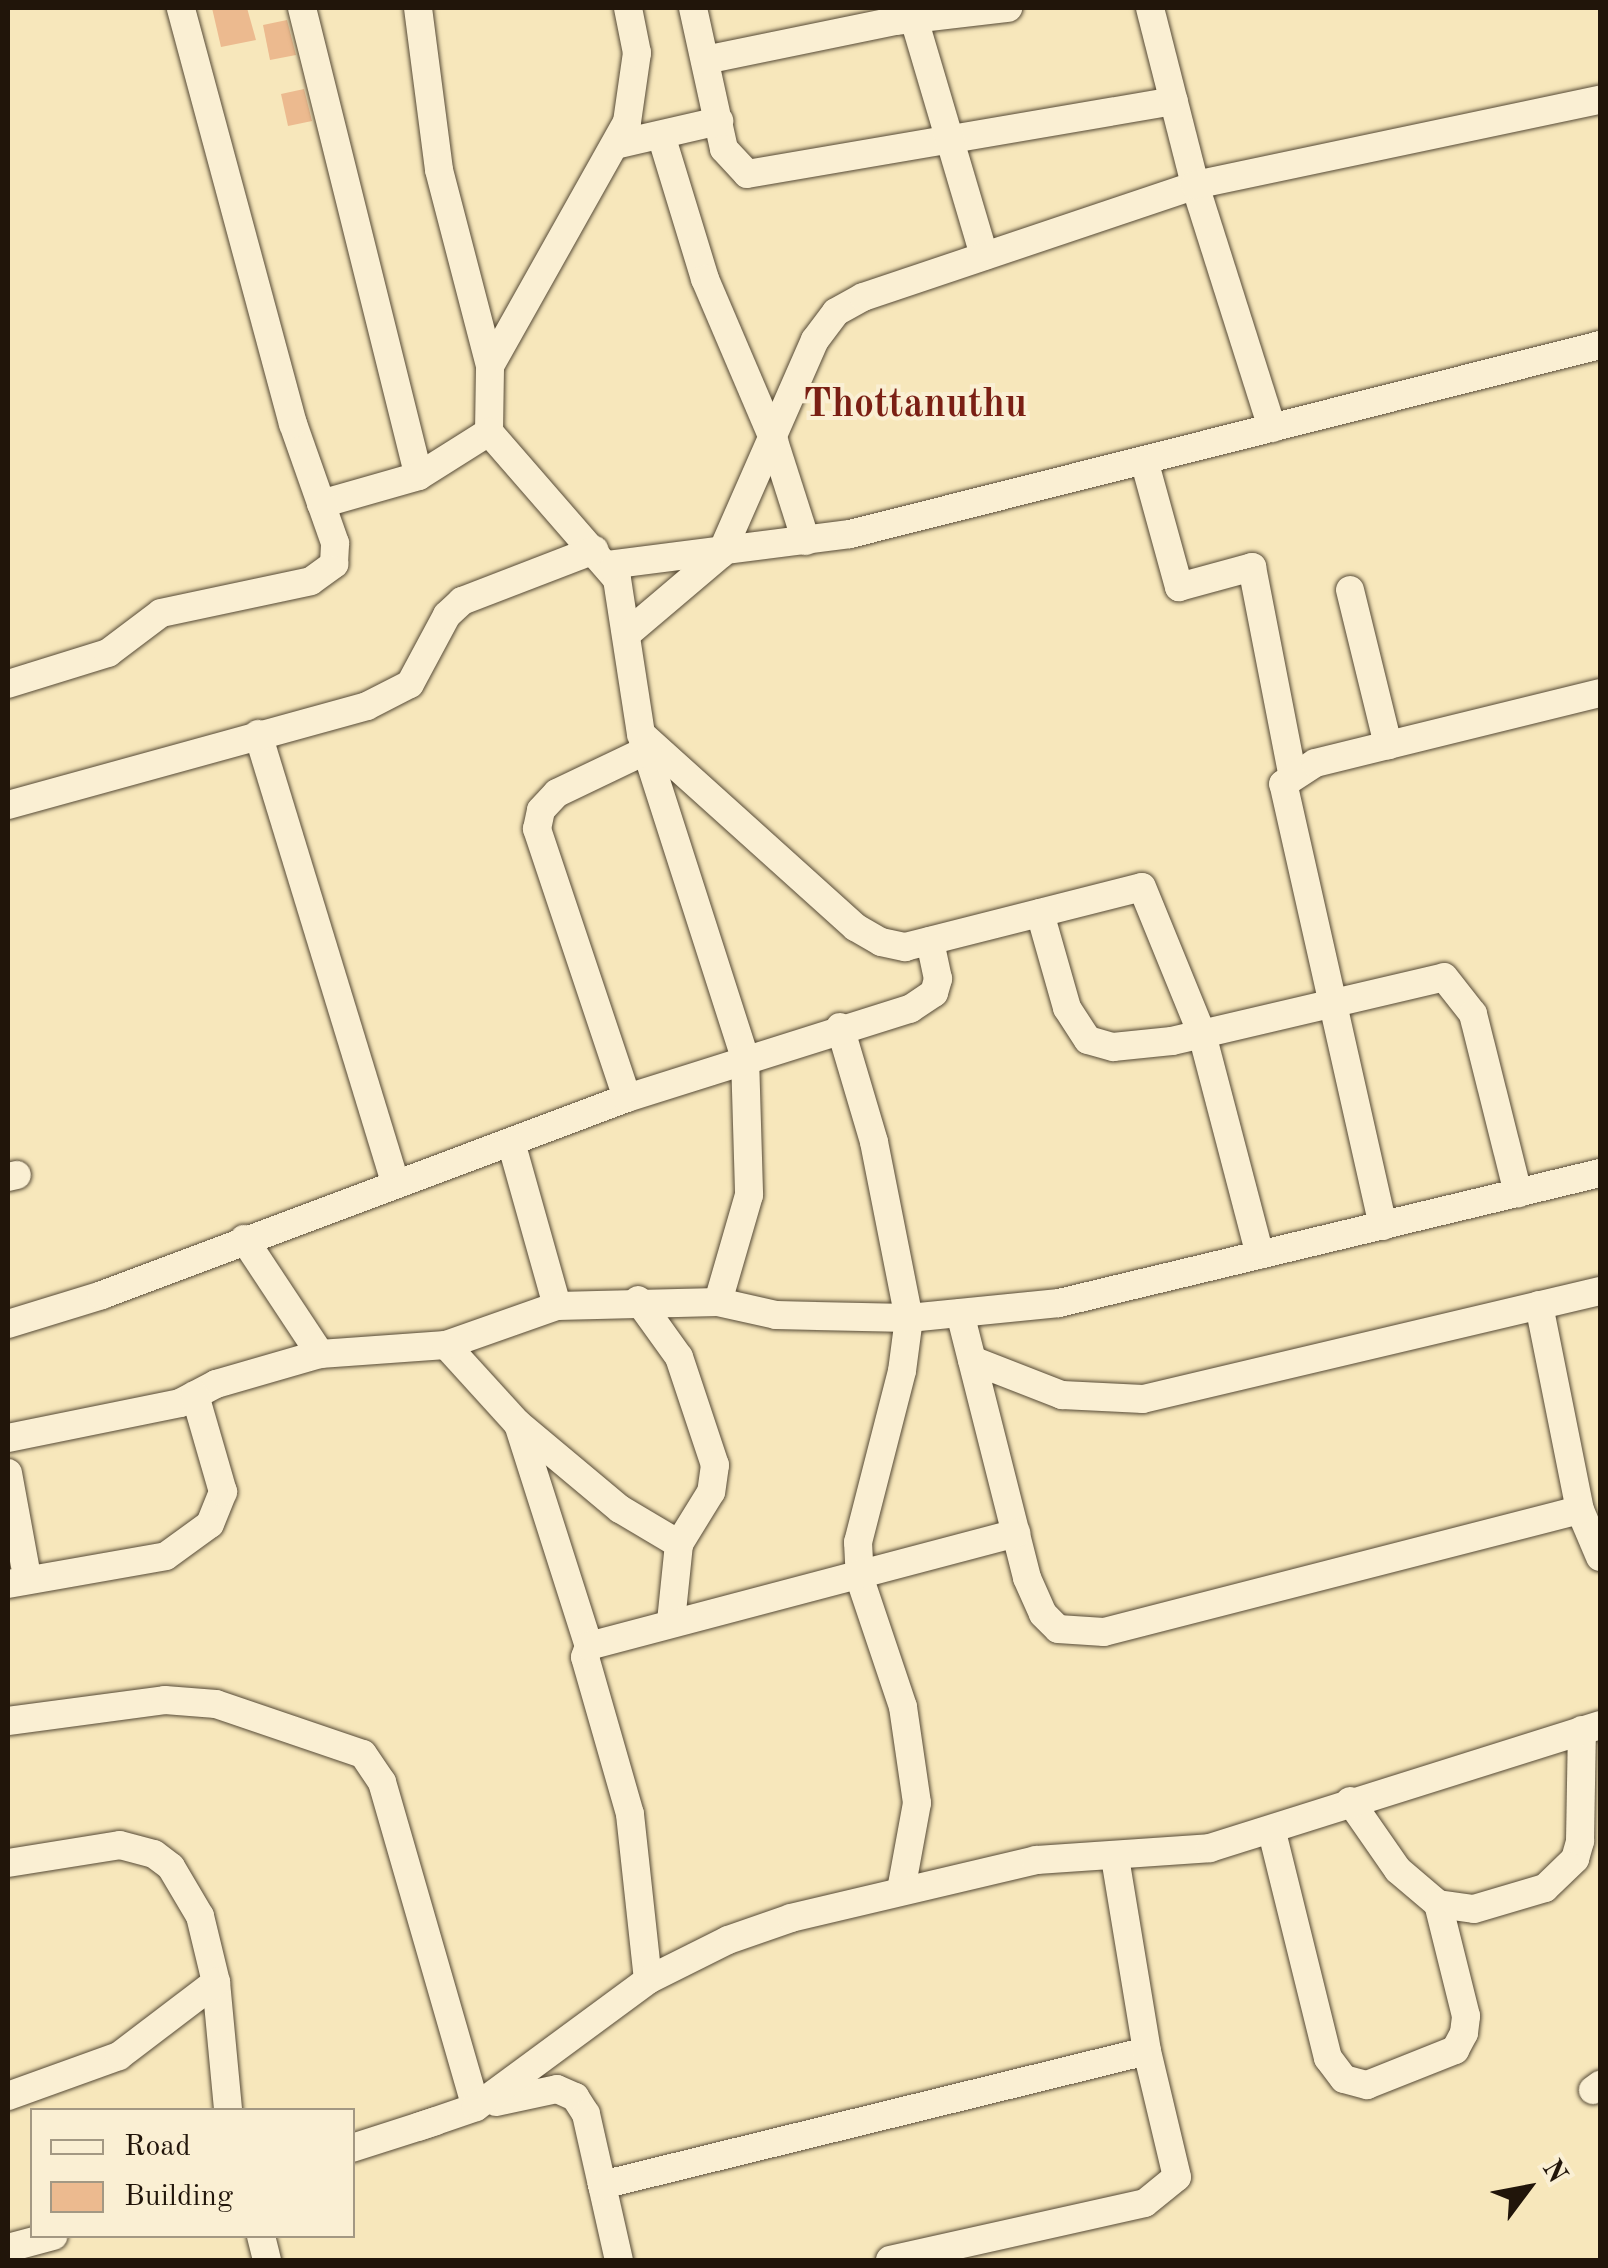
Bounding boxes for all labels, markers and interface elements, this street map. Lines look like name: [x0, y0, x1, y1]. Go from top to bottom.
district label: Thottanuthu: [803, 382, 1027, 430]
legend: [30, 2108, 355, 2238]
text: Road: [124, 2132, 191, 2162]
north arrow: [1478, 2138, 1578, 2238]
text: N: [1536, 2156, 1571, 2189]
text: Building: [124, 2182, 233, 2212]

